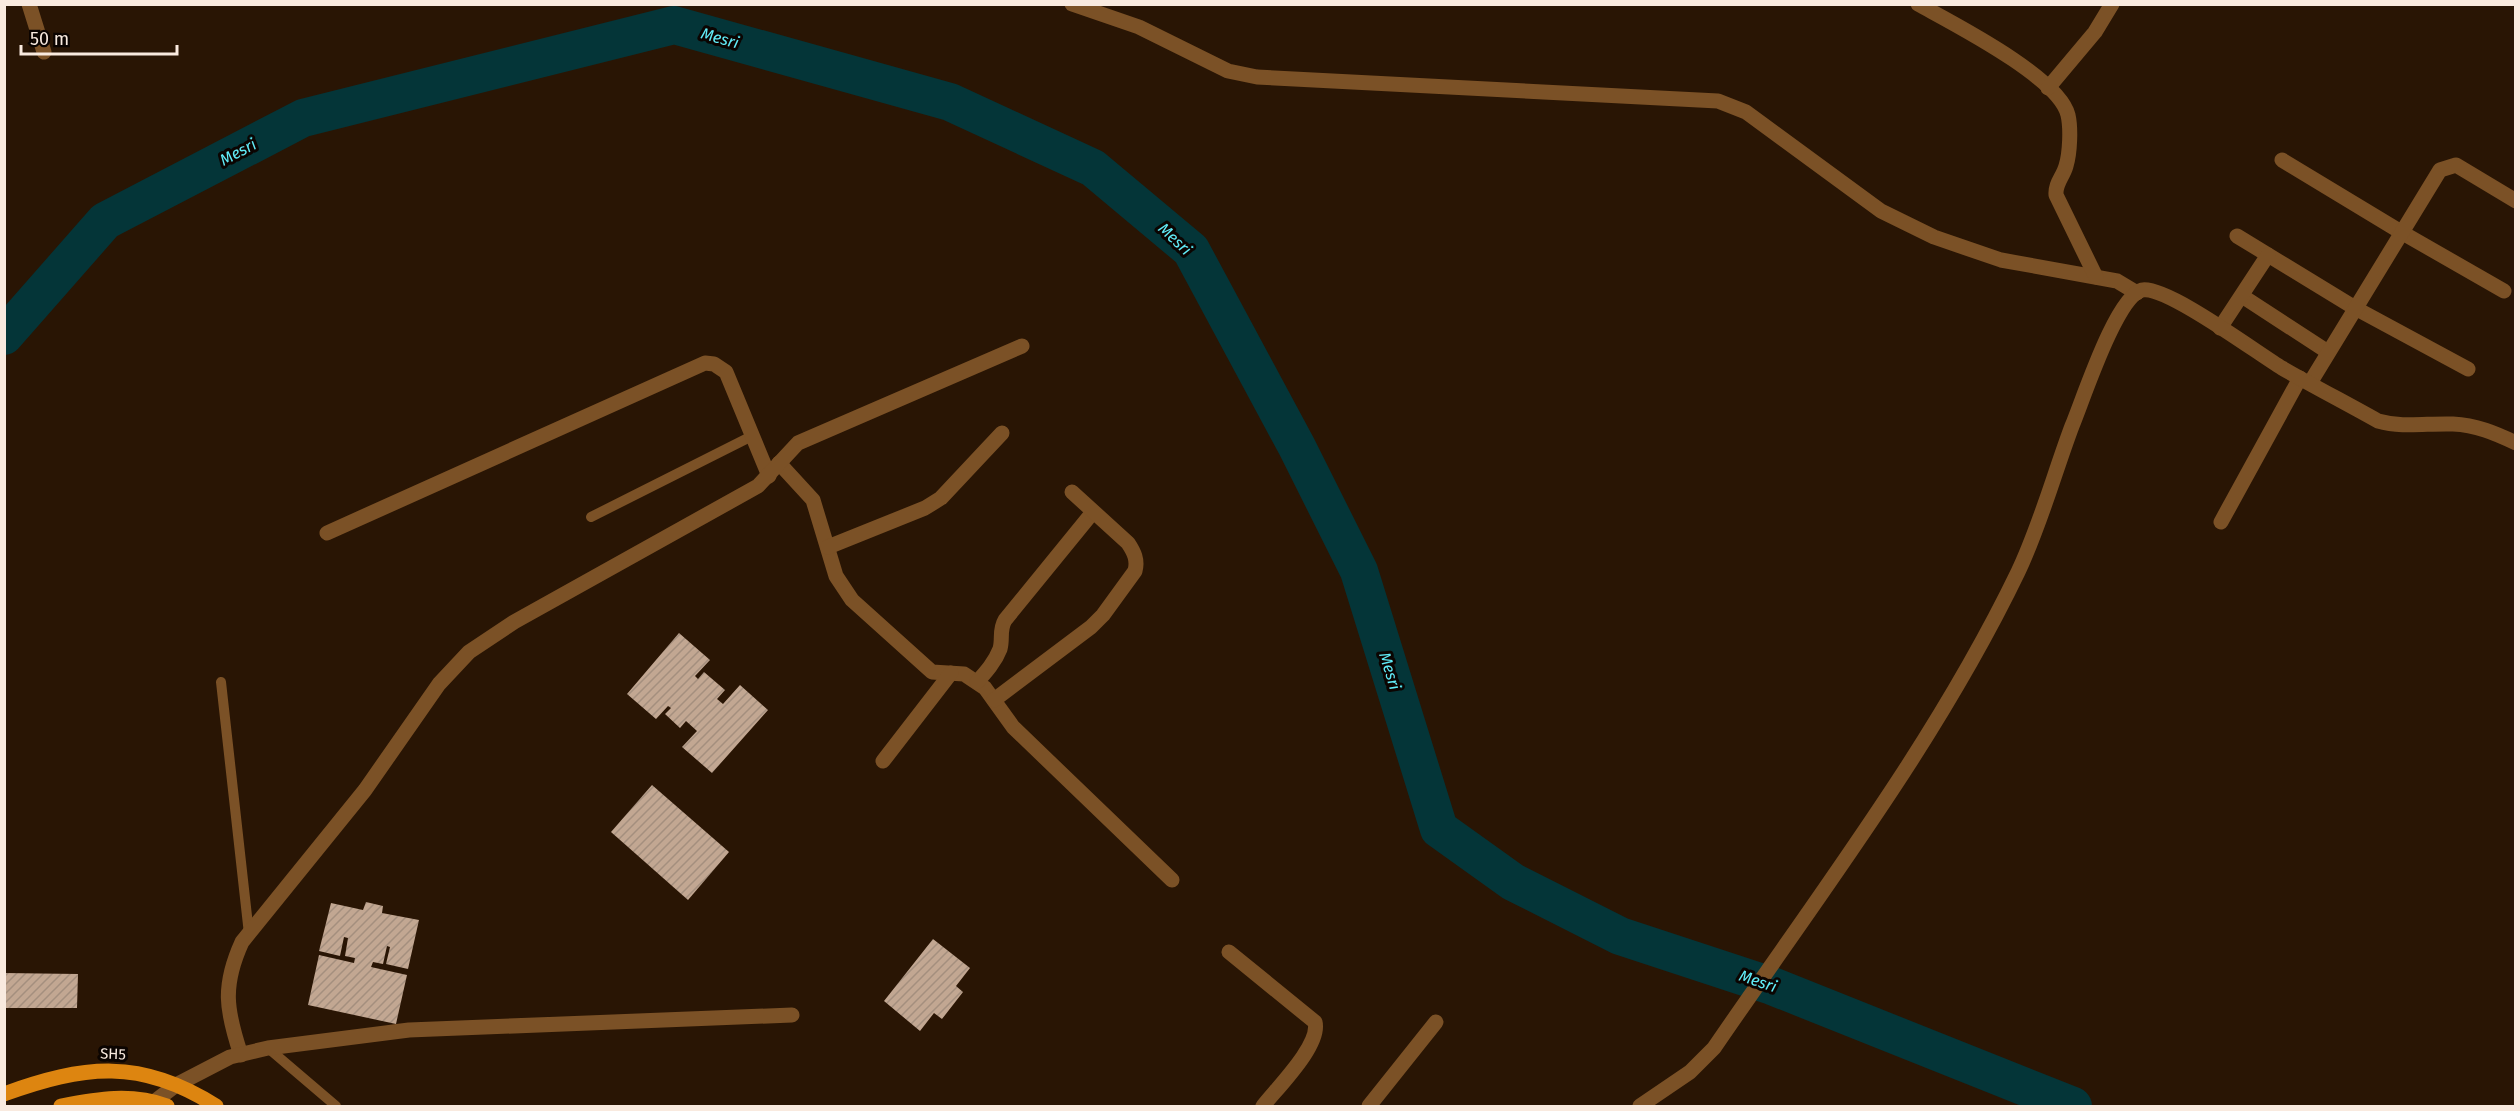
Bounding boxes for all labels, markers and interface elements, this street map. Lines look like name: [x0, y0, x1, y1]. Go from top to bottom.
scale bar: [21, 18, 177, 56]
water label: Mesri: [699, 24, 742, 53]
text: 50 m: [30, 28, 69, 50]
water label: Mesri: [217, 134, 260, 169]
water label: Mesri: [1154, 219, 1196, 259]
water label: Mesri: [1375, 650, 1405, 693]
water label: Mesri: [1737, 966, 1780, 996]
street label: SH5: [100, 1045, 126, 1063]

